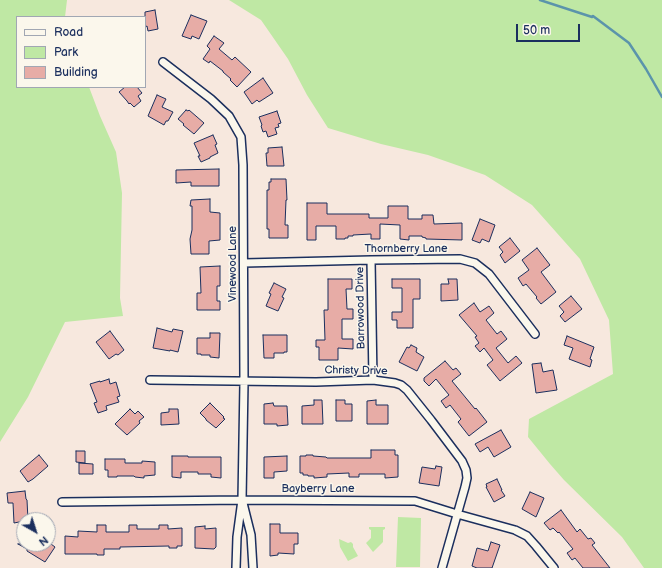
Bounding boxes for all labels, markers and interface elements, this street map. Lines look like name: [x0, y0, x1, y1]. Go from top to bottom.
legend: [16, 16, 146, 88]
scale bar: [518, 16, 582, 42]
text: 50 m: [523, 23, 550, 38]
text: Road: [54, 25, 83, 40]
text: Park: [54, 45, 78, 60]
text: Building: [54, 65, 98, 80]
street label: Vinewood Lane: [226, 226, 240, 302]
street label: Thornberry Lane: [364, 242, 448, 256]
street label: Barrowood Drive: [354, 267, 368, 349]
street label: Christy Drive: [324, 364, 388, 378]
street label: Bayberry Lane: [282, 482, 354, 496]
north arrow: [16, 512, 56, 552]
text: N: [36, 533, 51, 549]

